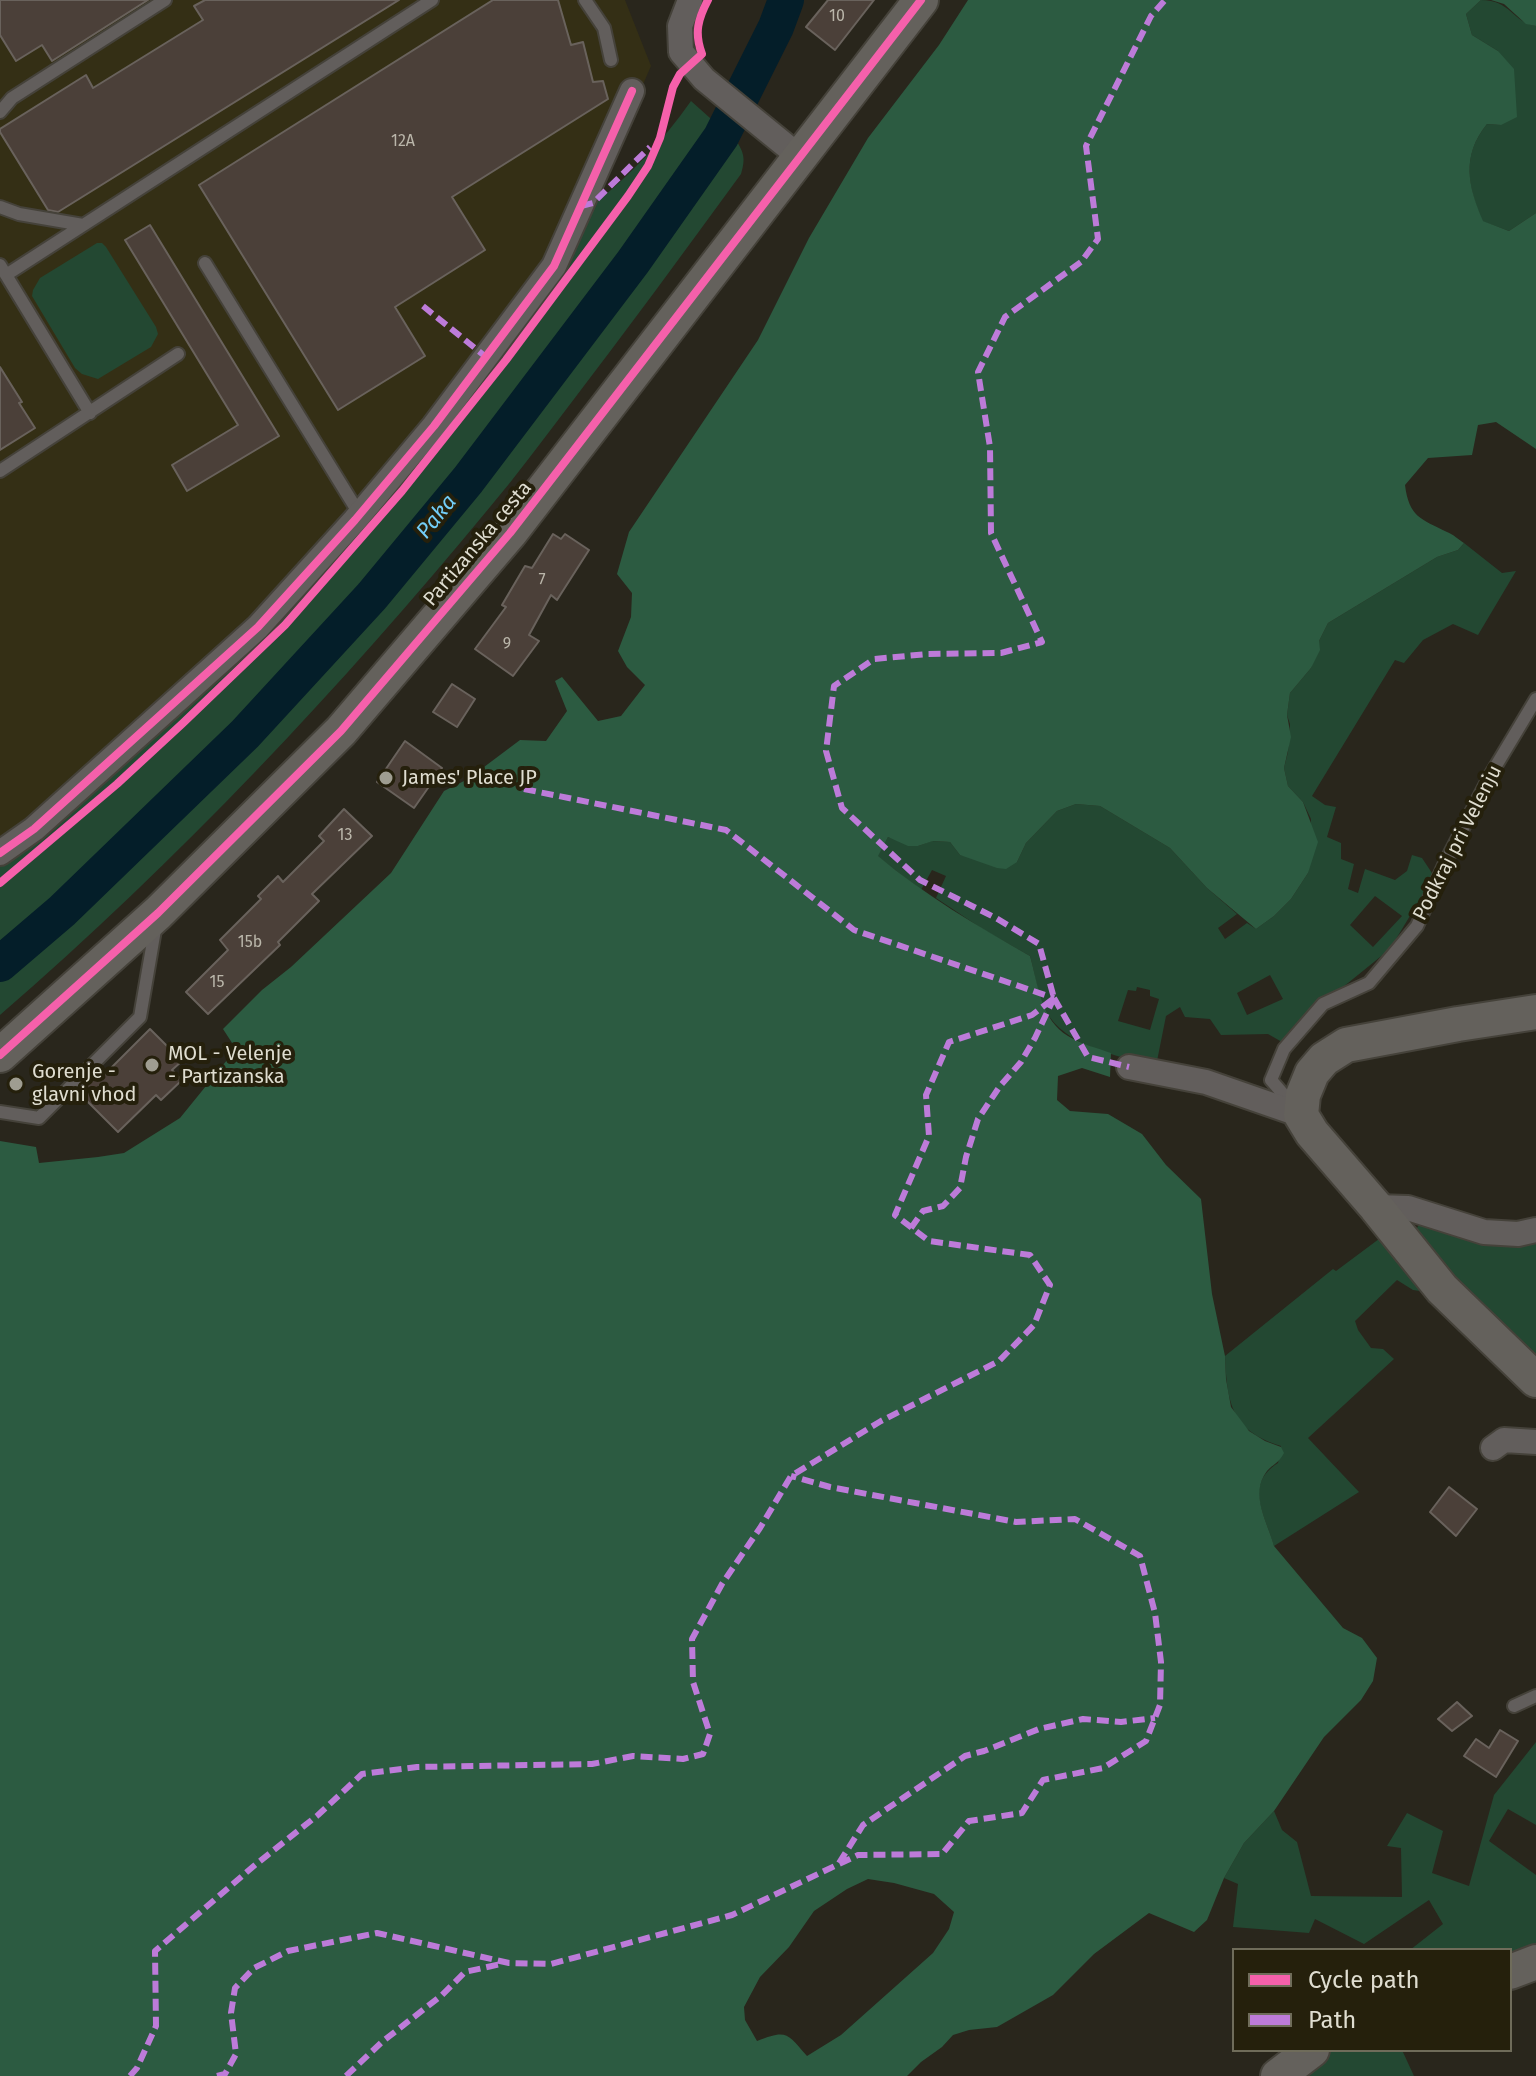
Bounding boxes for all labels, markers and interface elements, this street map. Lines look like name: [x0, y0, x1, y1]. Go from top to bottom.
house number: 10: [829, 7, 845, 27]
house number: 12A: [391, 132, 415, 152]
street label: Partizanska cesta: [419, 477, 537, 611]
water label: Paka: [411, 490, 463, 544]
house number: 7: [538, 571, 546, 591]
house number: 9: [503, 635, 511, 655]
street label: Podkraj pri Velenju: [1408, 761, 1508, 925]
place label: James' Place JP: [402, 766, 537, 790]
marker: James' Place JP: [377, 769, 395, 787]
house number: 13: [338, 826, 352, 846]
house number: 15b: [238, 933, 262, 953]
house number: 15: [210, 973, 224, 993]
place label: MOL - Velenje - Partizanska: [168, 1042, 292, 1089]
marker: MOL - Velenje - Partizanska: [143, 1056, 161, 1074]
place label: Gorenje - glavni vhod: [32, 1060, 136, 1107]
marker: Gorenje - glavni vhod: [7, 1075, 25, 1093]
legend: [1232, 1948, 1512, 2052]
text: Cycle path: [1308, 1966, 1420, 1994]
text: Path: [1308, 2006, 1356, 2034]

